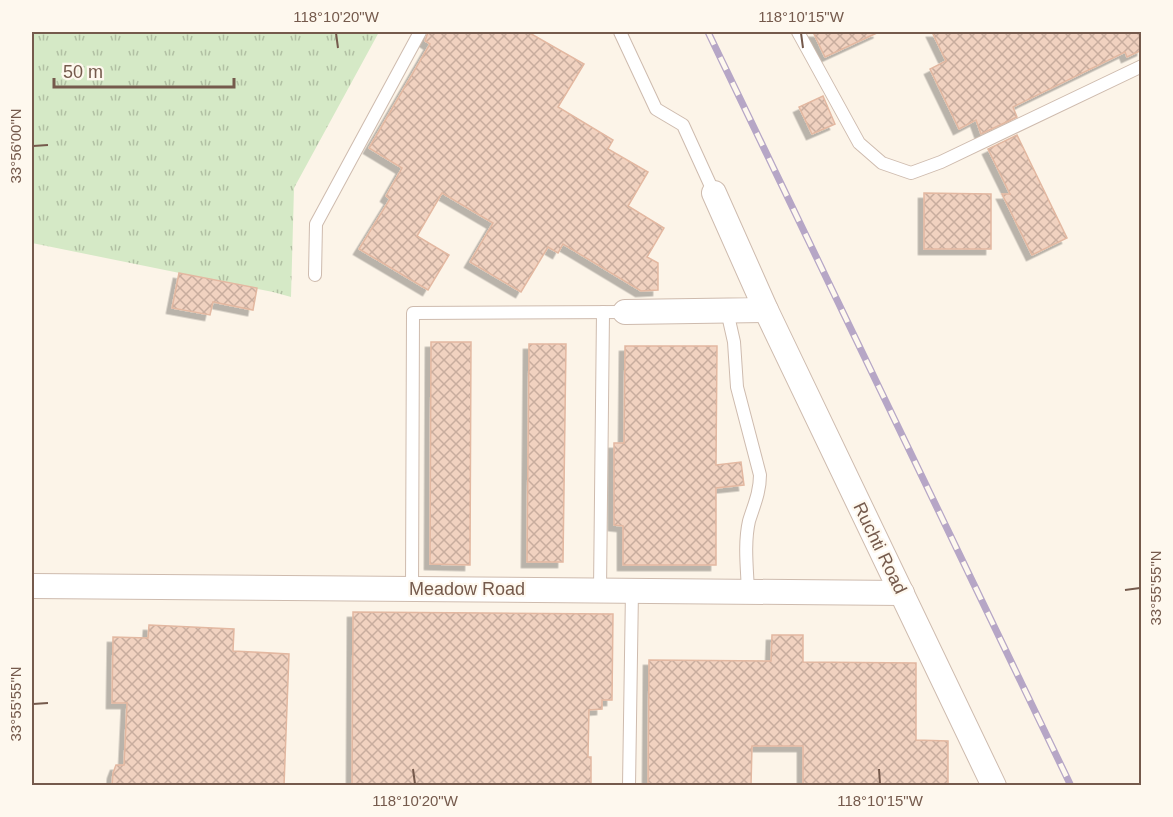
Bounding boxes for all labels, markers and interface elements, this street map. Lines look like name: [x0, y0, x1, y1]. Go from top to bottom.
text: 118°10'20"W: [293, 8, 380, 25]
text: 118°10'15"W: [758, 8, 845, 25]
scale bar: [54, 51, 234, 89]
text: 50 m: [63, 62, 103, 82]
text: 33°56'00"N: [7, 108, 24, 184]
street label: Ruchti Road: [849, 499, 911, 597]
text: 33°55'55"N: [1147, 550, 1164, 626]
street label: Meadow Road: [409, 579, 525, 599]
text: 33°55'55"N: [7, 666, 24, 742]
text: 118°10'20"W: [372, 792, 459, 809]
text: 118°10'15"W: [837, 792, 924, 809]

